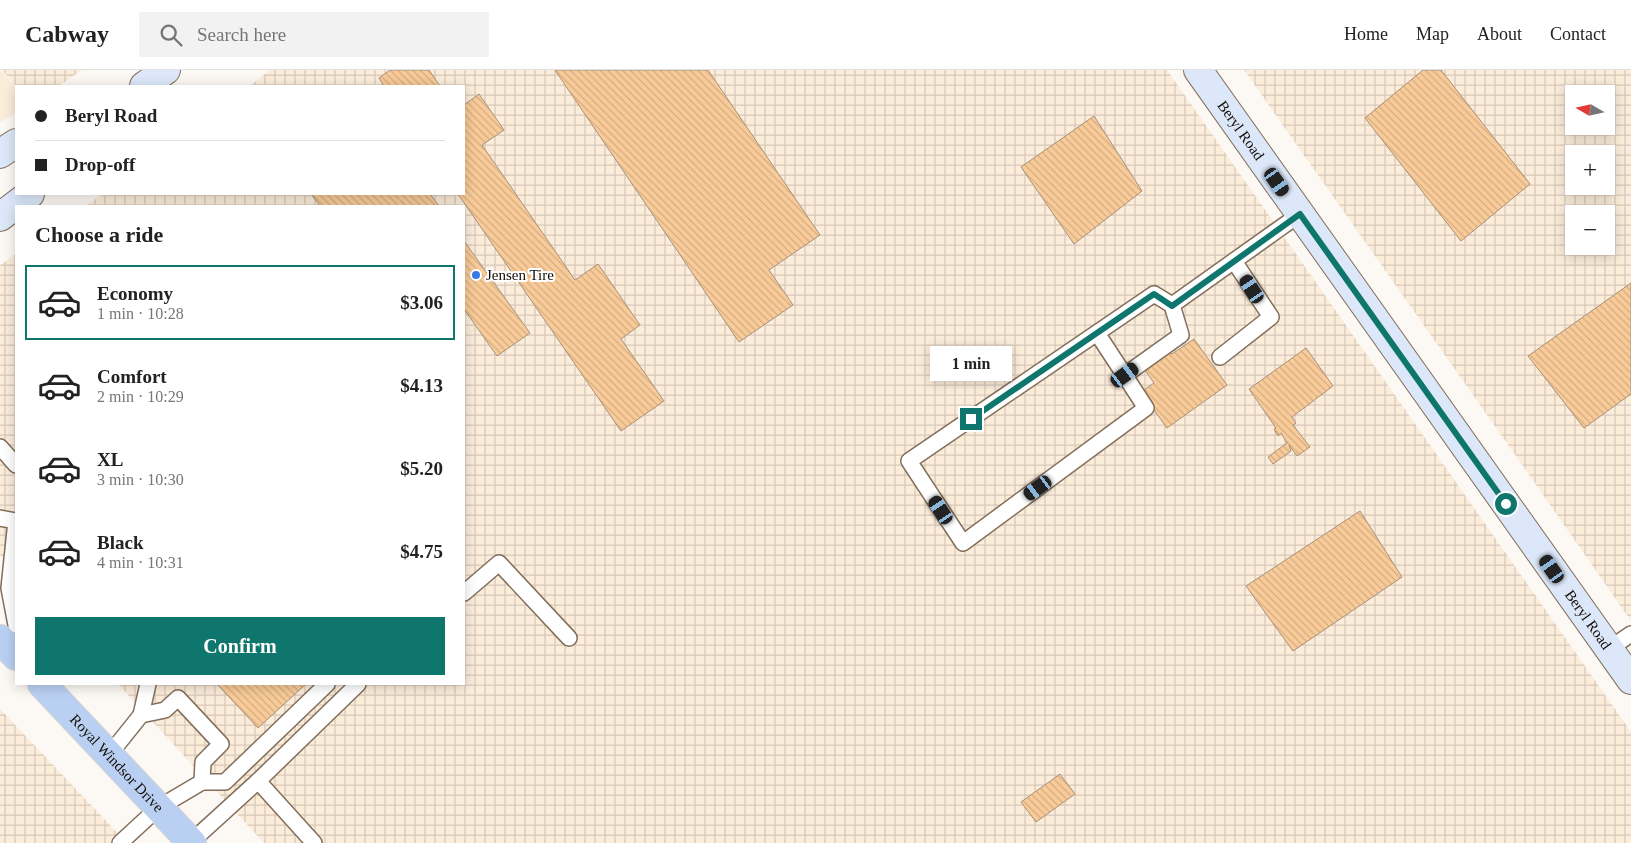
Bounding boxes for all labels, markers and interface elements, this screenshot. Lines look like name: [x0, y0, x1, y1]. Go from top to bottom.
search box: [139, 12, 489, 57]
text: Cabway: [25, 21, 109, 47]
icon: search: [157, 21, 185, 49]
text: Search here: [197, 24, 286, 45]
text: Home: [1344, 24, 1388, 44]
text: Map: [1416, 24, 1449, 44]
text: About: [1477, 24, 1522, 44]
text: Contact: [1550, 24, 1606, 44]
north arrow: [1565, 85, 1615, 135]
map controls: [1565, 85, 1615, 255]
street label: Beryl Road: [1214, 98, 1268, 163]
text: Beryl Road: [65, 105, 157, 126]
button: +: [1565, 145, 1615, 195]
text: Drop-off: [65, 154, 135, 175]
car: [1262, 165, 1291, 199]
button: −: [1565, 205, 1615, 255]
text: Choose a ride: [35, 222, 163, 247]
place label: Jensen Tire: [486, 267, 554, 283]
marker: Jensen Tire: [470, 269, 482, 281]
car: [1237, 272, 1266, 306]
icon: car: [37, 280, 82, 325]
text: Economy: [97, 283, 173, 304]
text: $3.06: [400, 292, 443, 313]
text: 1 min · 10:28: [97, 305, 184, 322]
callout: 1 min: [930, 346, 1012, 382]
text: 1 min: [952, 355, 990, 372]
car: [1108, 360, 1141, 390]
icon: car: [37, 363, 82, 408]
text: Comfort: [97, 366, 167, 387]
text: $4.13: [400, 375, 443, 396]
text: 2 min · 10:29: [97, 388, 184, 405]
route end: [960, 408, 982, 430]
icon: car: [37, 446, 82, 491]
text: XL: [97, 449, 123, 470]
text: $5.20: [400, 458, 443, 479]
text: 3 min · 10:30: [97, 471, 184, 488]
car: [1021, 473, 1054, 503]
car: [926, 493, 955, 527]
route start: [1495, 493, 1517, 515]
icon: car: [37, 529, 82, 574]
text: Black: [97, 532, 143, 553]
text: $4.75: [400, 541, 443, 562]
car: [1537, 552, 1566, 586]
text: 4 min · 10:31: [97, 554, 184, 571]
street label: Beryl Road: [1562, 587, 1615, 653]
button: Confirm: [35, 617, 445, 675]
street label: Royal Windsor Drive: [67, 711, 167, 816]

